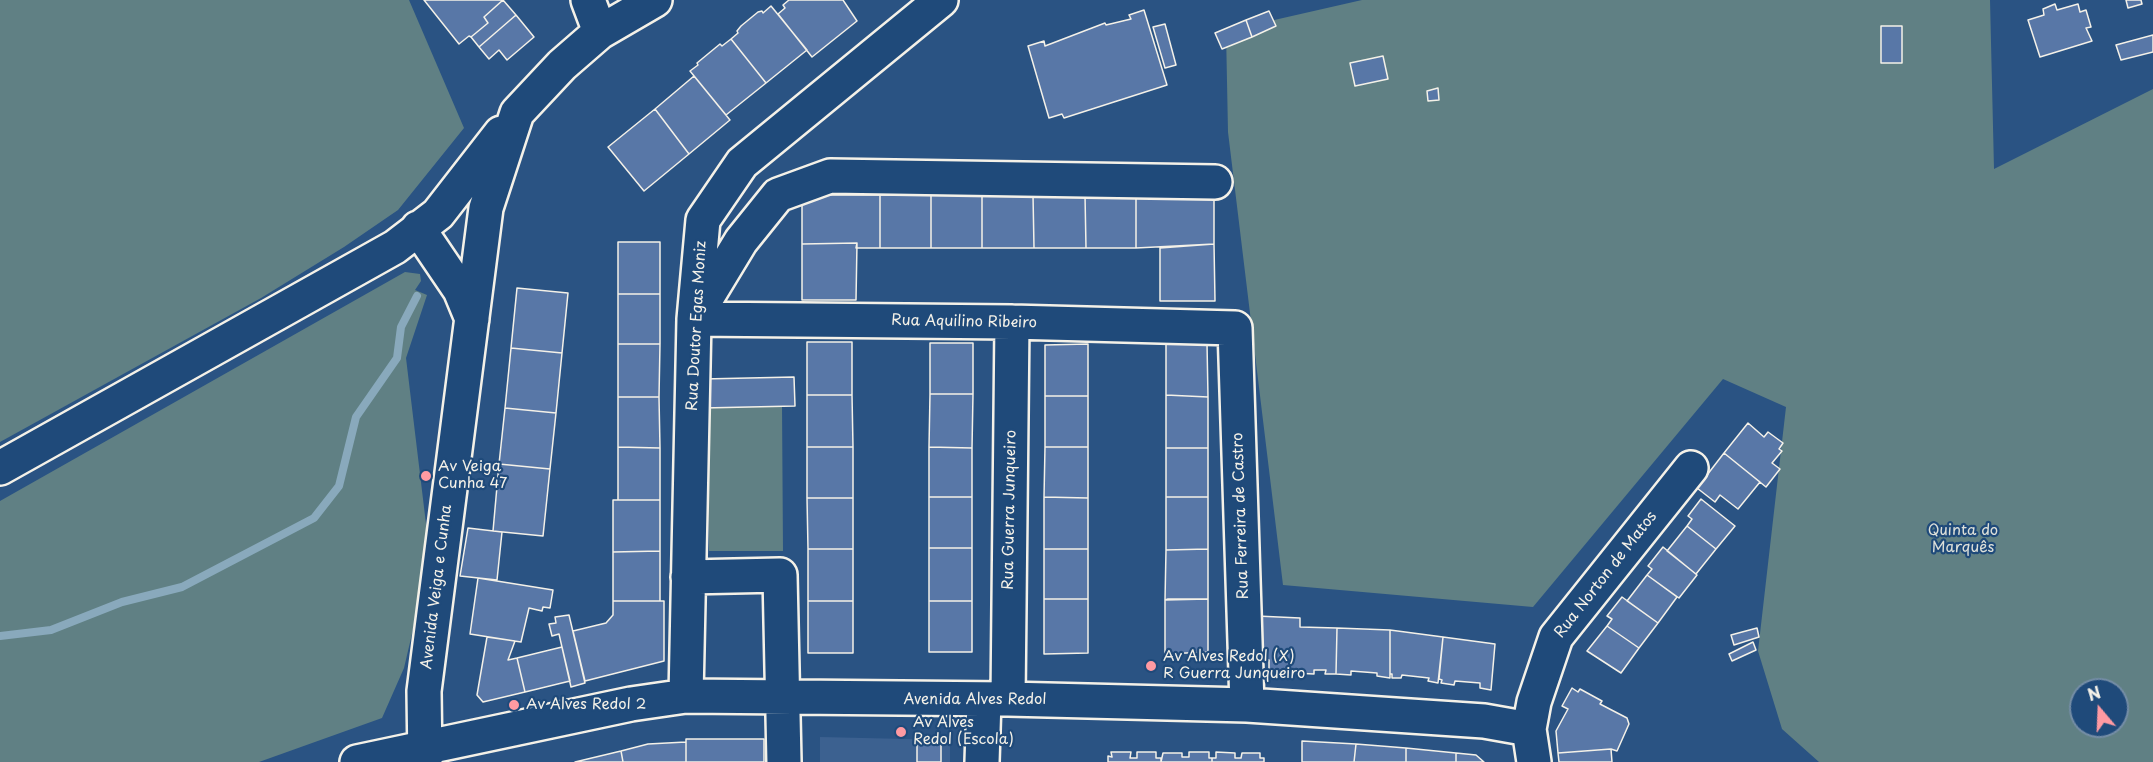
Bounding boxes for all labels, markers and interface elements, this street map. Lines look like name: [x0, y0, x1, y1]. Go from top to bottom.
street label: Rua Doutor Egas Moniz: [684, 241, 710, 411]
street label: Rua Aquilino Ribeiro: [891, 312, 1037, 332]
street label: Rua Guerra Junqueiro: [1000, 430, 1020, 590]
street label: Rua Ferreira de Castro: [1229, 432, 1253, 600]
place label: Av Veiga Cunha 47: [438, 458, 507, 493]
marker: Av Veiga Cunha 47: [419, 469, 433, 483]
street label: Avenida Veiga e Cunha: [418, 504, 456, 670]
street label: Rua Norton de Matos: [1551, 508, 1661, 642]
park label: Quinta do Marquês: [1928, 522, 1998, 557]
place label: Av Alves Redol (X) R Guerra Junqueiro: [1163, 648, 1305, 683]
marker: Av Alves Redol (X) R Guerra Junqueiro: [1144, 659, 1158, 673]
north arrow: [2069, 678, 2129, 738]
text: N: [2084, 679, 2104, 706]
street label: Avenida Alves Redol: [903, 691, 1047, 709]
place label: Av Alves Redol 2: [526, 696, 646, 714]
marker: Av Alves Redol 2: [507, 698, 521, 712]
place label: Av Alves Redol (Escola): [913, 714, 1014, 749]
marker: Av Alves Redol (Escola): [894, 725, 908, 739]

